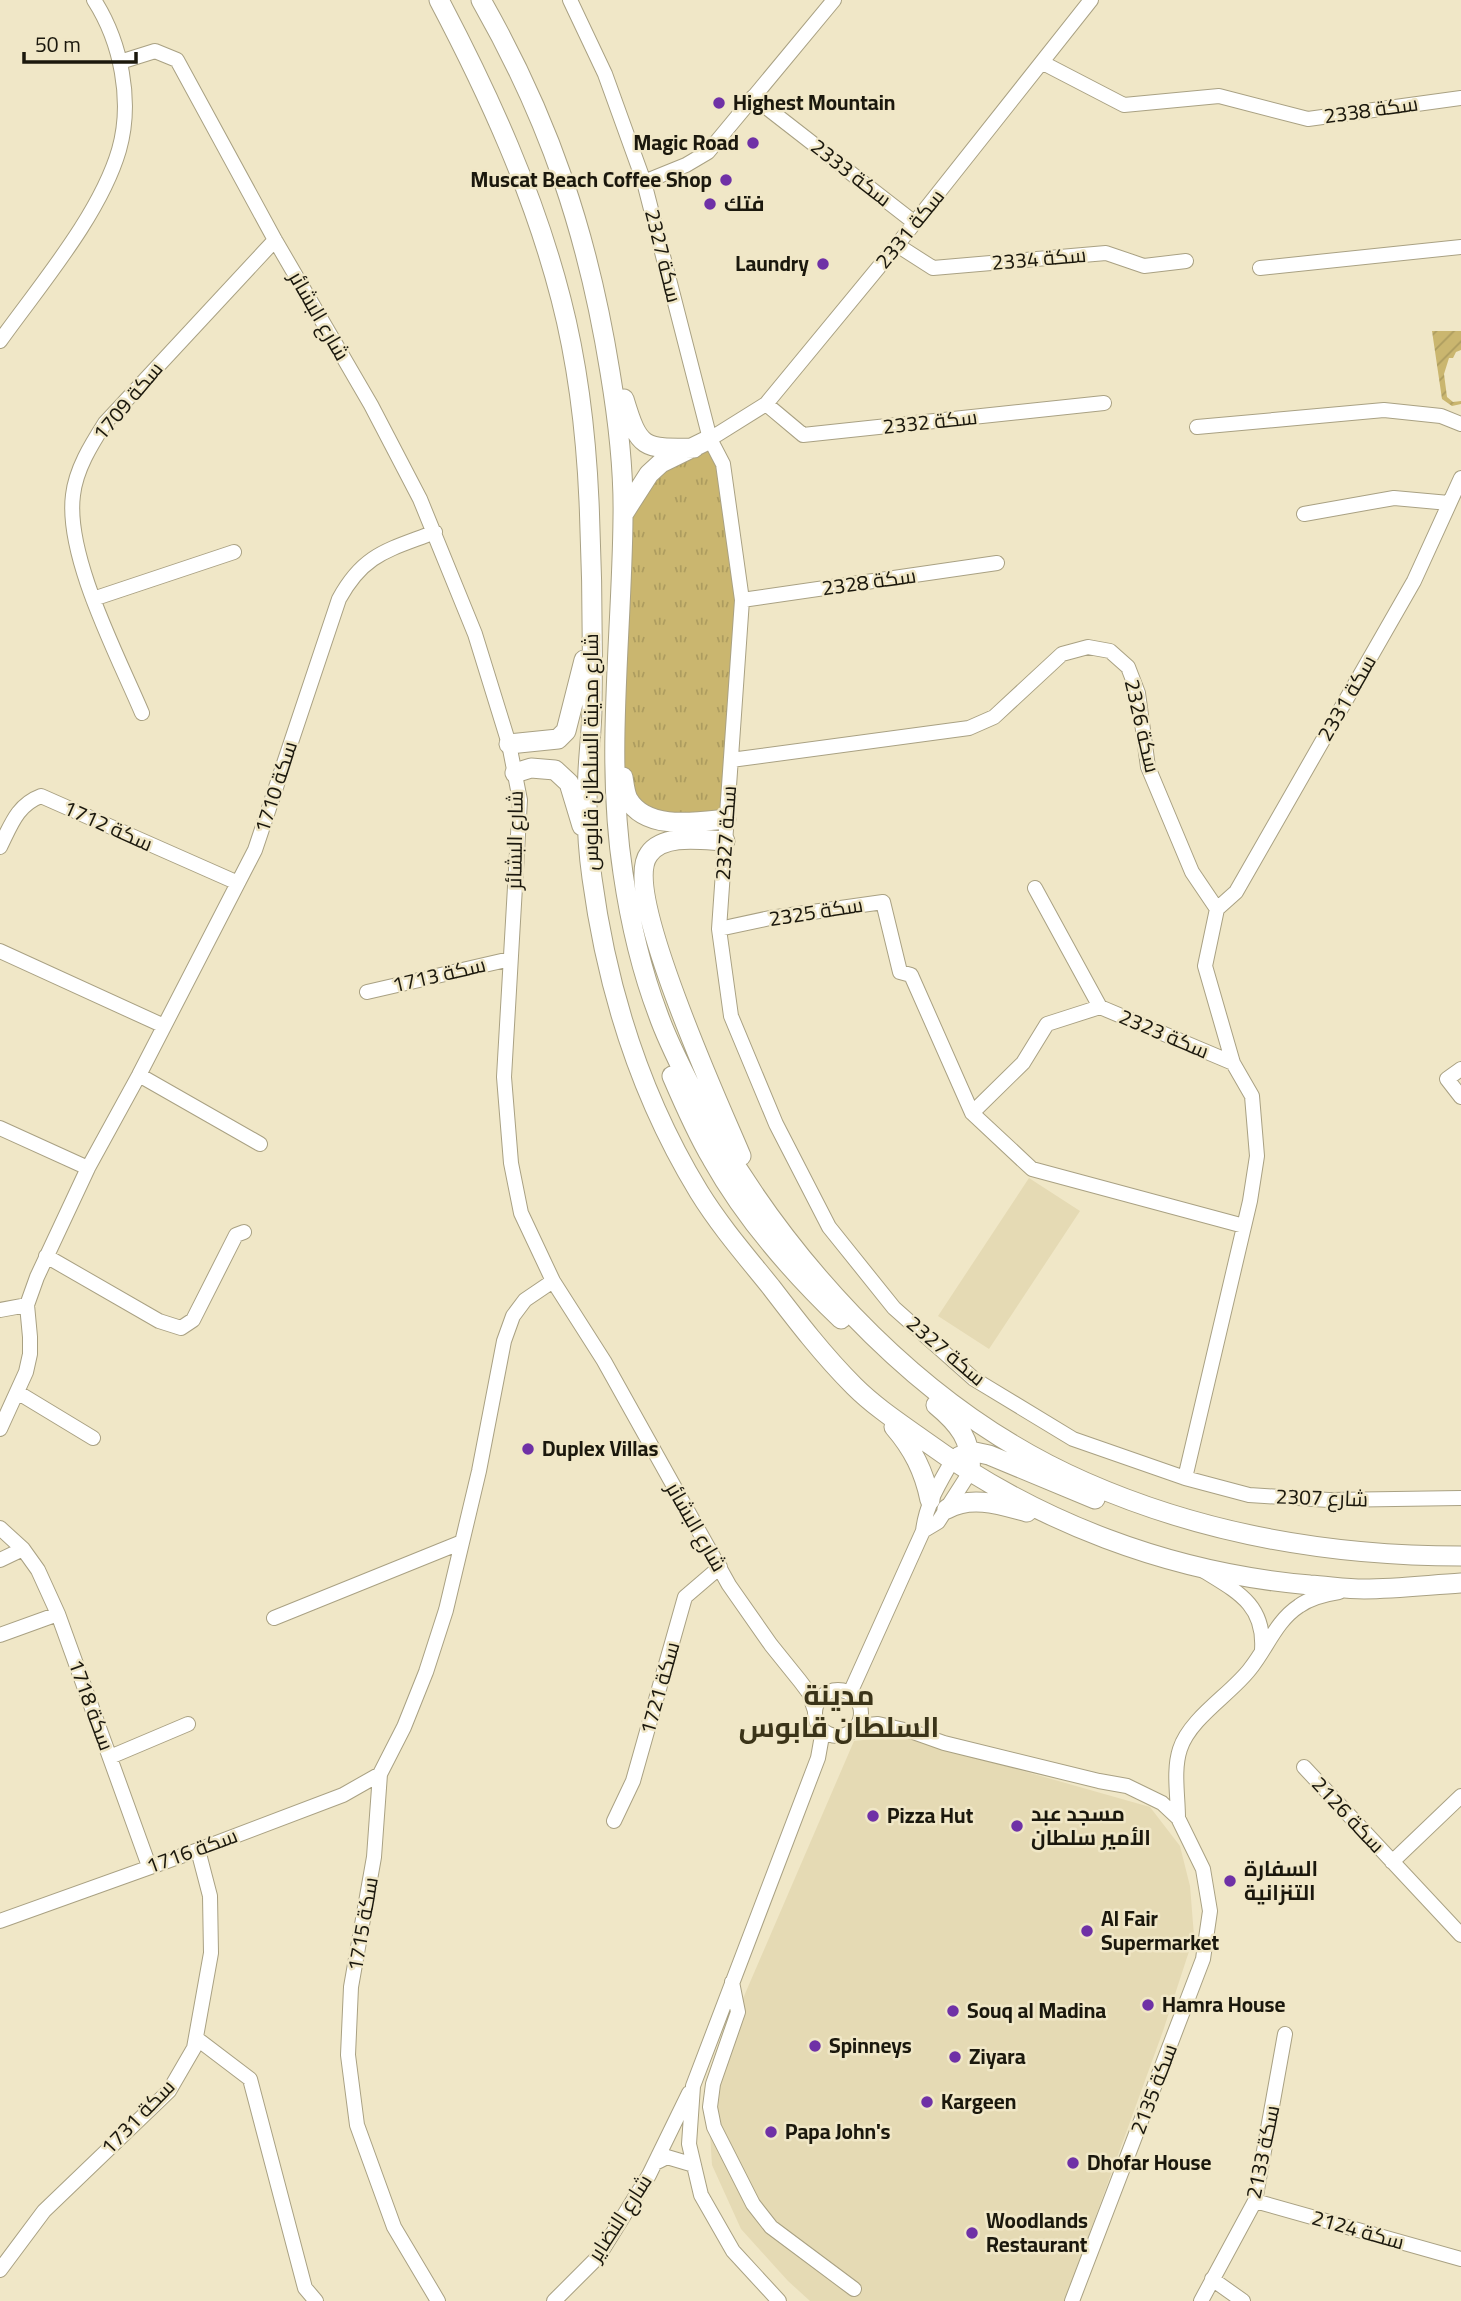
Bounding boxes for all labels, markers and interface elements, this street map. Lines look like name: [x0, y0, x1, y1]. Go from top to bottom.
scale bar: [24, 21, 136, 65]
text: 50 m: [35, 25, 81, 64]
place label: Highest Mountain: [733, 83, 895, 122]
street label: سكة 2338: [1321, 84, 1421, 135]
marker: Highest Mountain: [711, 95, 727, 111]
place label: Magic Road: [634, 123, 739, 162]
street label: سكة 2333: [802, 128, 901, 217]
marker: Magic Road: [745, 135, 761, 151]
place label: Muscat Beach Coffee Shop: [471, 160, 712, 199]
marker: Muscat Beach Coffee Shop: [718, 172, 734, 188]
street label: سكة 2331: [865, 179, 955, 278]
place label: فتك: [724, 184, 765, 223]
marker: فتك: [702, 196, 718, 212]
street label: سكة 2327: [633, 205, 694, 307]
street label: سكة 2334: [990, 235, 1088, 282]
place label: Laundry: [735, 244, 809, 283]
marker: Laundry: [815, 256, 831, 272]
street label: شارع البشائر: [277, 262, 361, 368]
street label: سكة 1709: [82, 352, 173, 450]
street label: سكة 2332: [881, 397, 979, 446]
street label: سكة 2328: [819, 556, 919, 607]
street label: شارع مدينة السلطان قابوس: [571, 633, 610, 871]
street label: سكة 2331: [1306, 647, 1387, 749]
street label: سكة 2326: [1113, 675, 1172, 777]
street label: سكة 1710: [242, 736, 309, 838]
street label: سكة 2327: [703, 784, 748, 882]
street label: سكة 1712: [57, 788, 160, 863]
street label: شارع البشائر: [494, 790, 535, 891]
street label: سكة 2325: [766, 885, 866, 938]
street label: سكة 1713: [388, 945, 490, 1004]
street label: سكة 2323: [1113, 997, 1216, 1070]
street label: سكة 2327: [897, 1305, 995, 1396]
place label: Duplex Villas: [542, 1429, 658, 1468]
marker: Duplex Villas: [520, 1441, 536, 1457]
street label: شارع البشائر: [654, 1473, 738, 1579]
street label: 2307 شارع: [1275, 1476, 1369, 1519]
street label: سكة 1721: [628, 1637, 691, 1739]
street label: سكة 1718: [57, 1654, 126, 1756]
district label: مدينة السلطان قابوس: [739, 1669, 939, 1753]
street label: سكة 2126: [1302, 1767, 1395, 1863]
place label: مسجد عبد الأمير سلطان: [1031, 1794, 1151, 1857]
place label: Pizza Hut: [887, 1796, 974, 1835]
marker: Pizza Hut: [865, 1808, 881, 1824]
street label: سكة 1716: [141, 1816, 243, 1885]
marker: مسجد عبد الأمير سلطان: [1009, 1818, 1025, 1834]
place label: السفارة التنزانية: [1244, 1849, 1318, 1912]
marker: السفارة التنزانية: [1222, 1873, 1238, 1889]
street label: سكة 1715: [335, 1874, 390, 1974]
place label: Al Fair Supermarket: [1101, 1899, 1220, 1962]
marker: Al Fair Supermarket: [1079, 1923, 1095, 1939]
place label: Hamra House: [1162, 1985, 1286, 2024]
place label: Souq al Madina: [967, 1991, 1106, 2030]
marker: Hamra House: [1140, 1997, 1156, 2013]
marker: Souq al Madina: [945, 2003, 961, 2019]
place label: Spinneys: [829, 2026, 912, 2065]
place label: Ziyara: [969, 2037, 1026, 2076]
street label: سكة 2135: [1118, 2037, 1189, 2140]
marker: Spinneys: [807, 2038, 823, 2054]
marker: Ziyara: [947, 2049, 963, 2065]
street label: سكة 1731: [91, 2069, 185, 2164]
place label: Kargeen: [941, 2082, 1016, 2121]
marker: Kargeen: [919, 2094, 935, 2110]
street label: سكة 2133: [1234, 2101, 1291, 2202]
place label: Papa John's: [785, 2112, 891, 2151]
marker: Papa John's: [763, 2124, 779, 2140]
place label: Dhofar House: [1087, 2143, 1211, 2182]
marker: Dhofar House: [1065, 2155, 1081, 2171]
street label: شارع النضاير: [576, 2166, 663, 2271]
street label: سكة 2124: [1307, 2198, 1409, 2261]
place label: Woodlands Restaurant: [986, 2201, 1088, 2264]
marker: Woodlands Restaurant: [964, 2225, 980, 2241]

